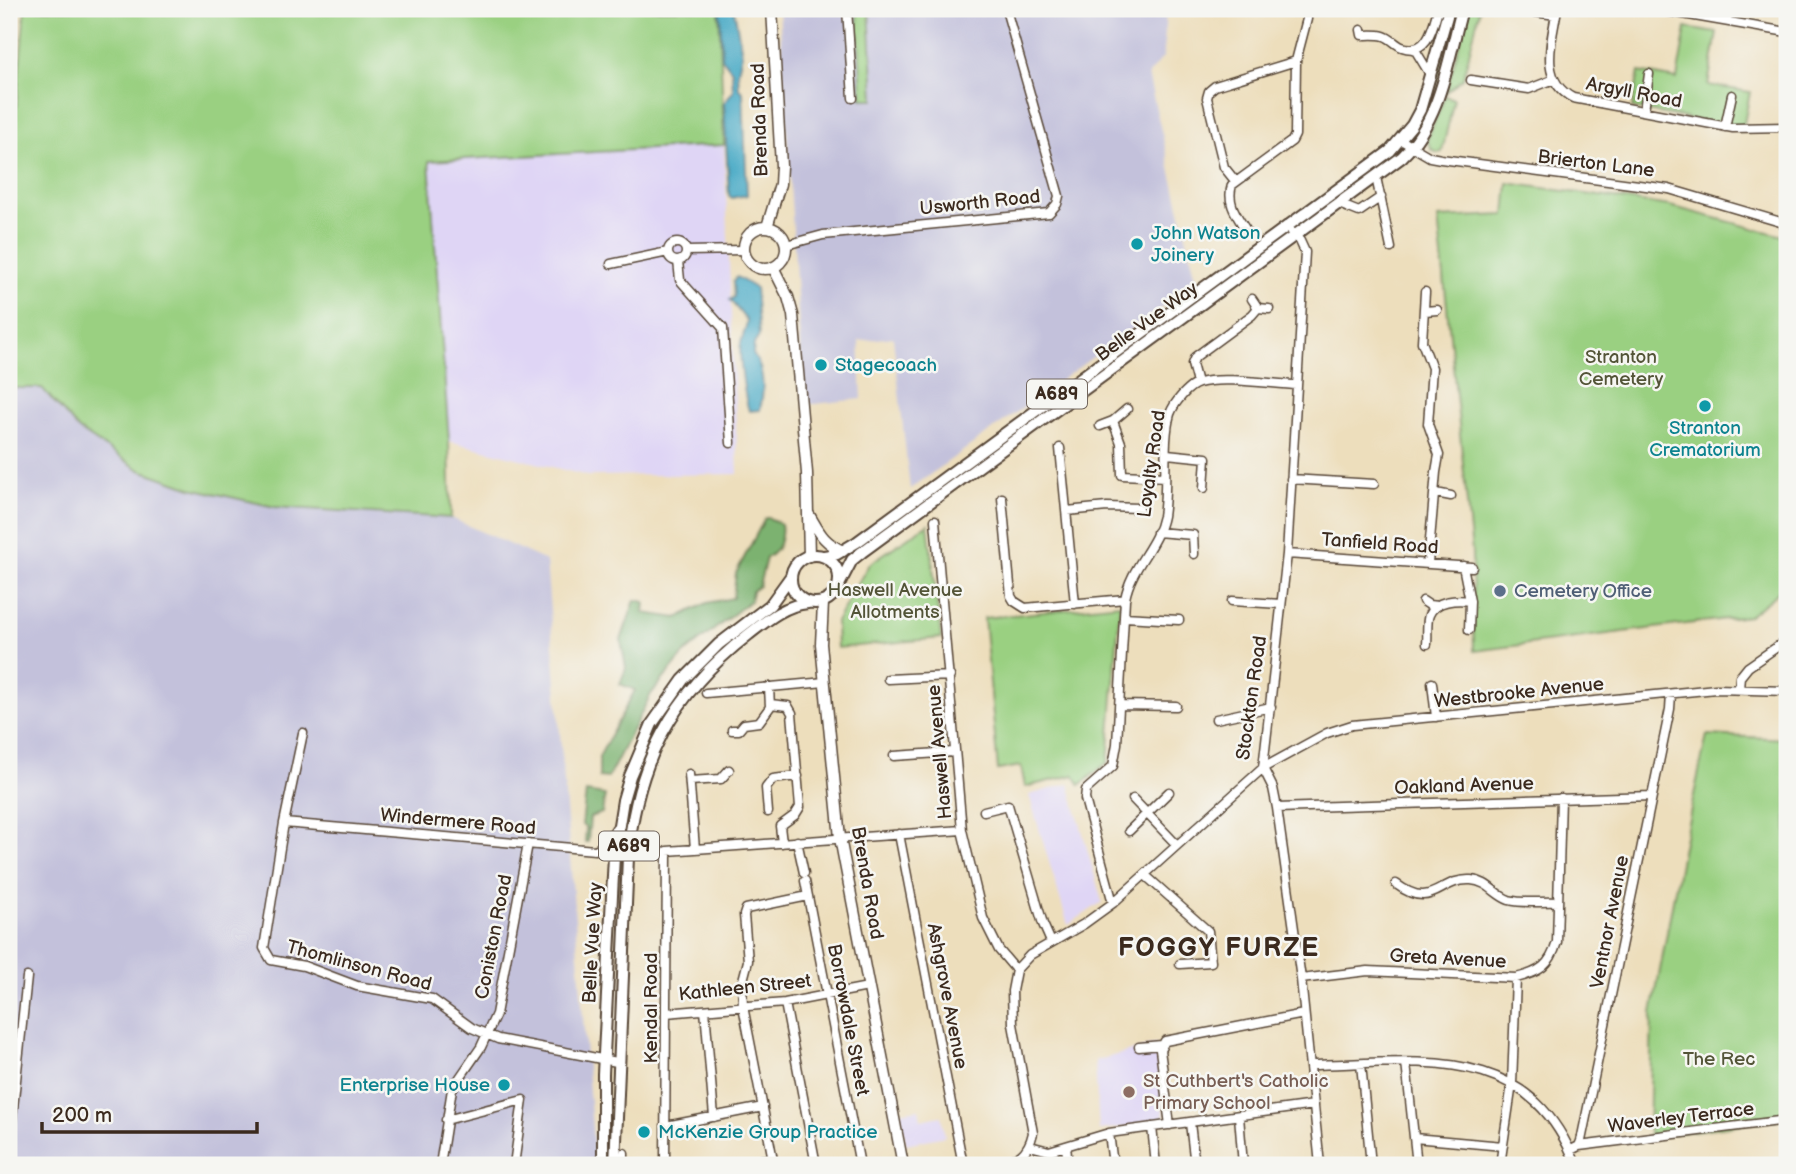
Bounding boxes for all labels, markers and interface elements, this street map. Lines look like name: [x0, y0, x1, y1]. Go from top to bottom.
street label: Brenda Road: [747, 63, 773, 177]
street label: Argyll Road: [1584, 72, 1684, 114]
street label: Brierton Lane: [1536, 145, 1656, 183]
street label: Usworth Road: [919, 185, 1041, 221]
place label: John Watson Joinery: [1151, 222, 1260, 267]
marker: John Watson Joinery: [1129, 236, 1145, 252]
street label: Belle Vue Way: [1091, 277, 1203, 367]
park label: Stranton Cemetery: [1579, 346, 1664, 391]
place label: Stagecoach: [835, 354, 937, 377]
marker: Stagecoach: [813, 357, 829, 373]
road number: A689: [1027, 380, 1087, 408]
marker: Stranton Crematorium: [1697, 398, 1713, 414]
street label: Loyalty Road: [1133, 409, 1171, 519]
place label: Stranton Crematorium: [1649, 417, 1761, 462]
street label: Tanfield Road: [1321, 528, 1439, 560]
park label: Haswell Avenue Allotments: [827, 579, 963, 624]
place label: Cemetery Office: [1514, 580, 1652, 603]
marker: Cemetery Office: [1492, 583, 1508, 599]
street label: Stockton Road: [1232, 634, 1272, 762]
street label: Westbrooke Avenue: [1433, 673, 1605, 713]
street label: Haswell Avenue: [923, 684, 957, 820]
street label: Oakland Avenue: [1394, 772, 1534, 800]
street label: Windermere Road: [379, 804, 537, 840]
street label: Brenda Road: [846, 825, 888, 941]
road number: A689: [599, 832, 659, 860]
street label: Ventnor Avenue: [1586, 853, 1634, 991]
street label: Coniston Road: [471, 873, 517, 1001]
street label: Belle Vue Way: [578, 881, 608, 1004]
street label: Ashgrove Avenue: [922, 921, 972, 1071]
district label: FOGGY FURZE: [1118, 933, 1320, 964]
street label: Thomlinson Road: [284, 936, 434, 996]
street label: Borrowdale Street: [822, 942, 874, 1098]
street label: Greta Avenue: [1389, 944, 1507, 974]
street label: Kendal Road: [640, 953, 663, 1063]
street label: Kathleen Street: [677, 970, 813, 1006]
park label: The Rec: [1683, 1048, 1755, 1071]
place label: St Cuthbert's Catholic Primary School: [1143, 1070, 1329, 1115]
place label: Enterprise House: [340, 1074, 490, 1097]
marker: Enterprise House: [496, 1077, 512, 1093]
marker: St Cuthbert's Catholic Primary School: [1121, 1084, 1137, 1100]
scale bar: [42, 1090, 257, 1134]
street label: Waverley Terrace: [1606, 1098, 1756, 1138]
text: 200 m: [52, 1103, 112, 1128]
place label: McKenzie Group Practice: [658, 1121, 877, 1144]
marker: McKenzie Group Practice: [636, 1124, 652, 1140]

